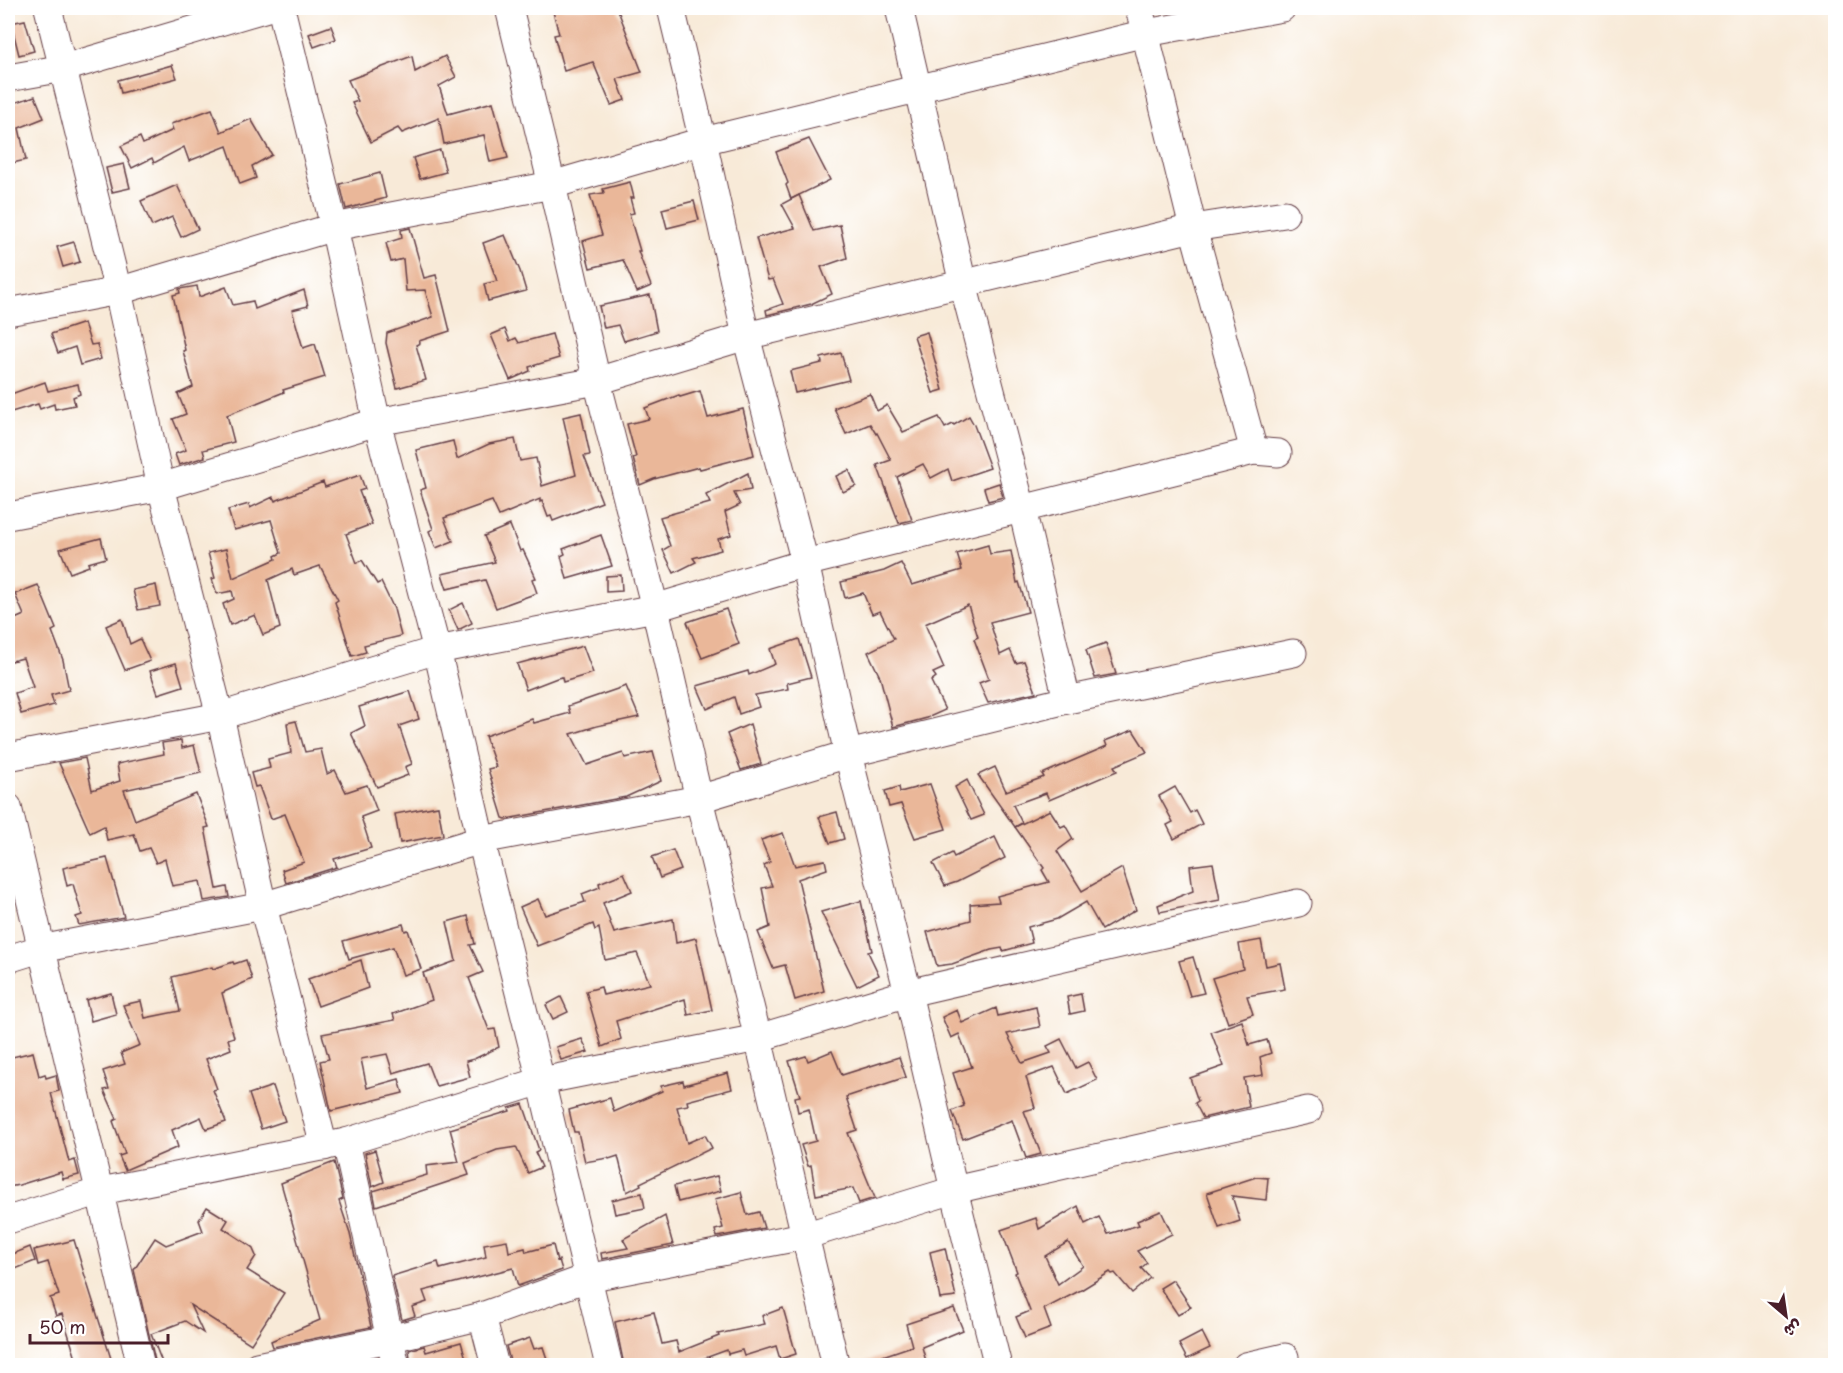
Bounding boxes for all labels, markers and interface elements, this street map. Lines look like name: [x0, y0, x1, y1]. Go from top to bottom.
north arrow: [1756, 1286, 1816, 1346]
scale bar: [30, 1307, 168, 1345]
text: 50 m: [39, 1313, 86, 1340]
text: ش: [1780, 1315, 1807, 1345]

